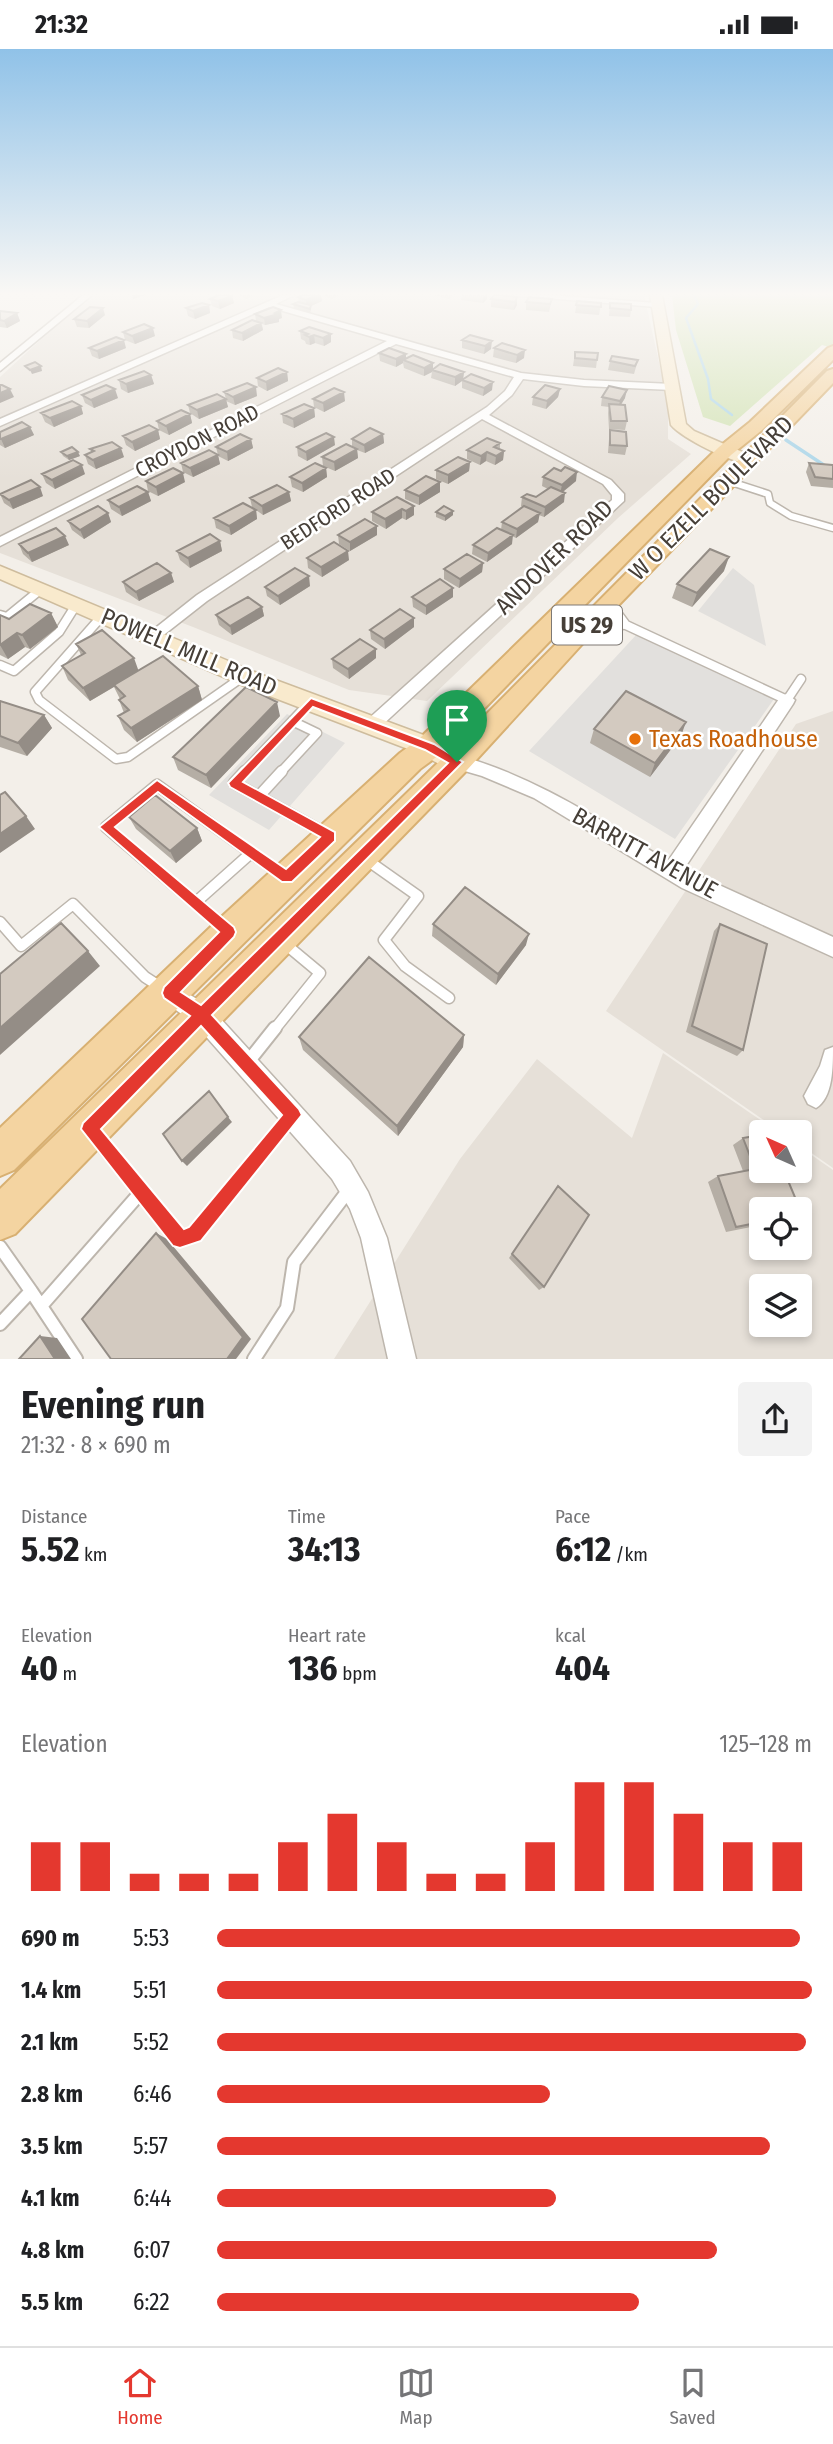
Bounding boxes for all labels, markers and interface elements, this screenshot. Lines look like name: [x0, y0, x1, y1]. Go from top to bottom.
text: 21:32: [35, 9, 88, 40]
street label: CROYDON ROAD: [131, 399, 263, 483]
street label: W O EZELL BOULEVARD: [623, 410, 799, 586]
street label: BEDFORD ROAD: [276, 462, 400, 556]
street label: ANDOVER ROAD: [489, 494, 619, 620]
street label: POWELL MILL ROAD: [97, 602, 281, 702]
road number: US 29: [552, 605, 622, 645]
pin: [427, 690, 487, 762]
icon: arrive: [438, 701, 476, 739]
place label: Texas Roadhouse: [649, 725, 818, 753]
marker: Texas Roadhouse: [627, 731, 643, 747]
street label: BARRITT AVENUE: [568, 802, 722, 904]
north arrow: [749, 1120, 812, 1183]
map controls: [749, 1120, 812, 1337]
button: locate: [749, 1197, 812, 1260]
button: layers: [749, 1274, 812, 1337]
text: Evening run: [21, 1382, 205, 1428]
button: share: [738, 1382, 812, 1456]
text: 21:32 · 8 × 690 m: [21, 1431, 171, 1459]
text: Distance: [21, 1505, 88, 1528]
text: Time: [288, 1505, 326, 1528]
text: Pace: [555, 1505, 590, 1528]
text: 5.52: [21, 1528, 80, 1570]
text: 34:13: [288, 1528, 361, 1570]
text: 6:12: [555, 1528, 611, 1570]
text: km: [80, 1543, 107, 1566]
text: /km: [611, 1543, 648, 1566]
text: Elevation: [21, 1624, 93, 1647]
text: Heart rate: [288, 1624, 366, 1647]
text: kcal: [555, 1624, 586, 1647]
text: 40: [21, 1647, 58, 1689]
text: 136: [288, 1647, 338, 1689]
text: 404: [555, 1647, 610, 1689]
text: m: [58, 1662, 77, 1685]
text: bpm: [338, 1662, 377, 1685]
text: Elevation: [21, 1730, 108, 1758]
text: 125–128 m: [719, 1730, 812, 1758]
text: 690 m: [21, 1924, 80, 1952]
text: 5:53: [133, 1924, 169, 1952]
text: 1.4 km: [21, 1976, 81, 2004]
text: 5:51: [133, 1976, 167, 2004]
text: 2.1 km: [21, 2028, 78, 2056]
text: 5:52: [133, 2028, 169, 2056]
text: 2.8 km: [21, 2080, 83, 2108]
text: 6:46: [133, 2080, 172, 2108]
text: 3.5 km: [21, 2132, 83, 2160]
text: 5:57: [133, 2132, 168, 2160]
text: 4.1 km: [21, 2184, 80, 2212]
text: 6:44: [133, 2184, 171, 2212]
text: 4.8 km: [21, 2236, 84, 2264]
text: 6:07: [133, 2236, 170, 2264]
text: 5.5 km: [21, 2288, 83, 2316]
text: 6:22: [133, 2288, 170, 2316]
tab: Home: [117, 2364, 163, 2429]
tab: Map: [397, 2364, 435, 2429]
tab: Saved: [669, 2364, 716, 2429]

